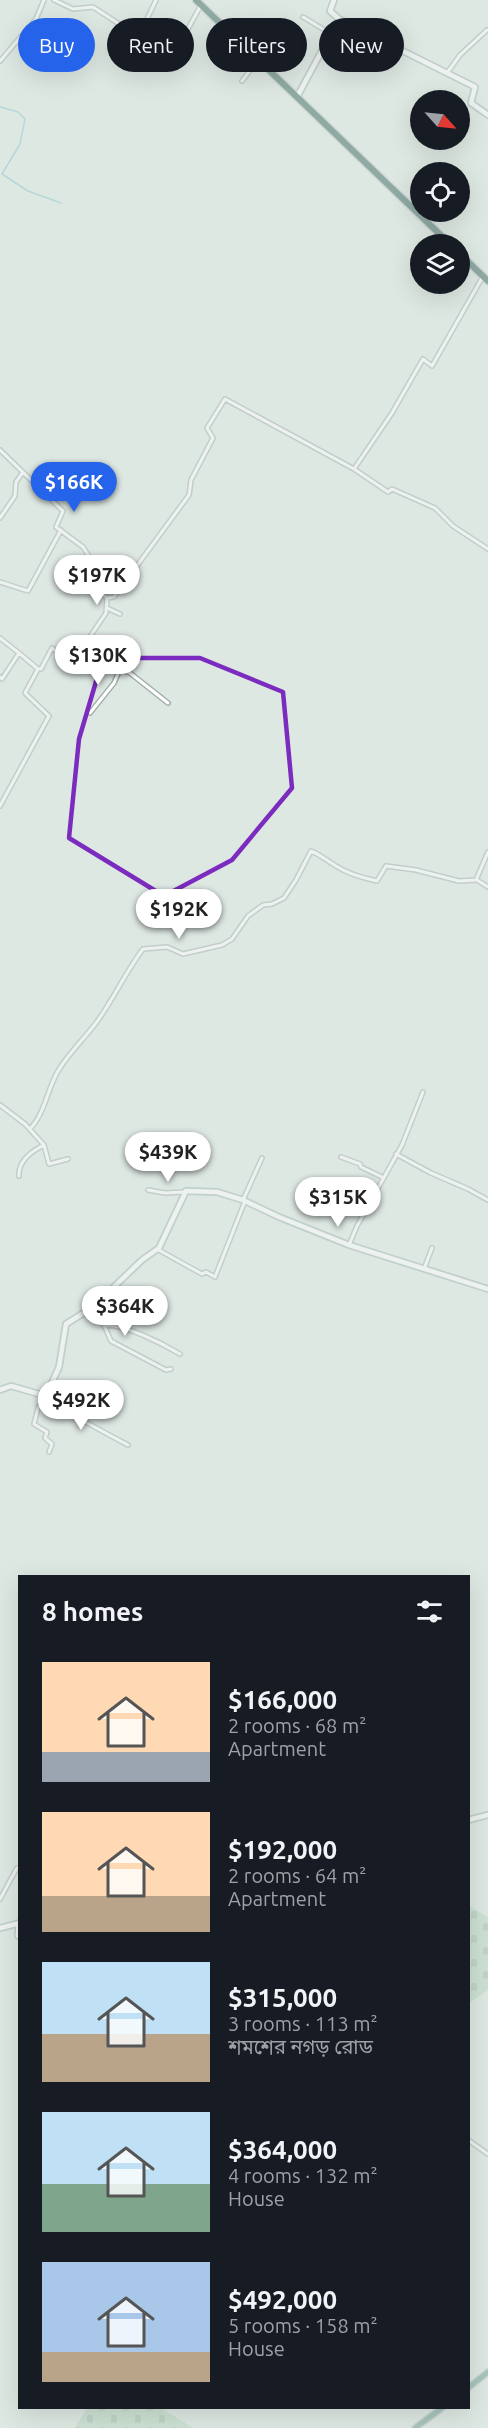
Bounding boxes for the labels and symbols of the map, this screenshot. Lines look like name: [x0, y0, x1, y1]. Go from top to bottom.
north arrow: [410, 90, 470, 150]
pin: $166K: [32, 462, 116, 513]
pin: $197K: [55, 555, 139, 606]
pin: $130K: [56, 635, 140, 686]
pin: $192K: [137, 889, 221, 940]
pin: $439K: [126, 1132, 210, 1183]
pin: $315K: [296, 1177, 380, 1228]
pin: $364K: [83, 1286, 167, 1337]
pin: $492K: [39, 1380, 123, 1431]

